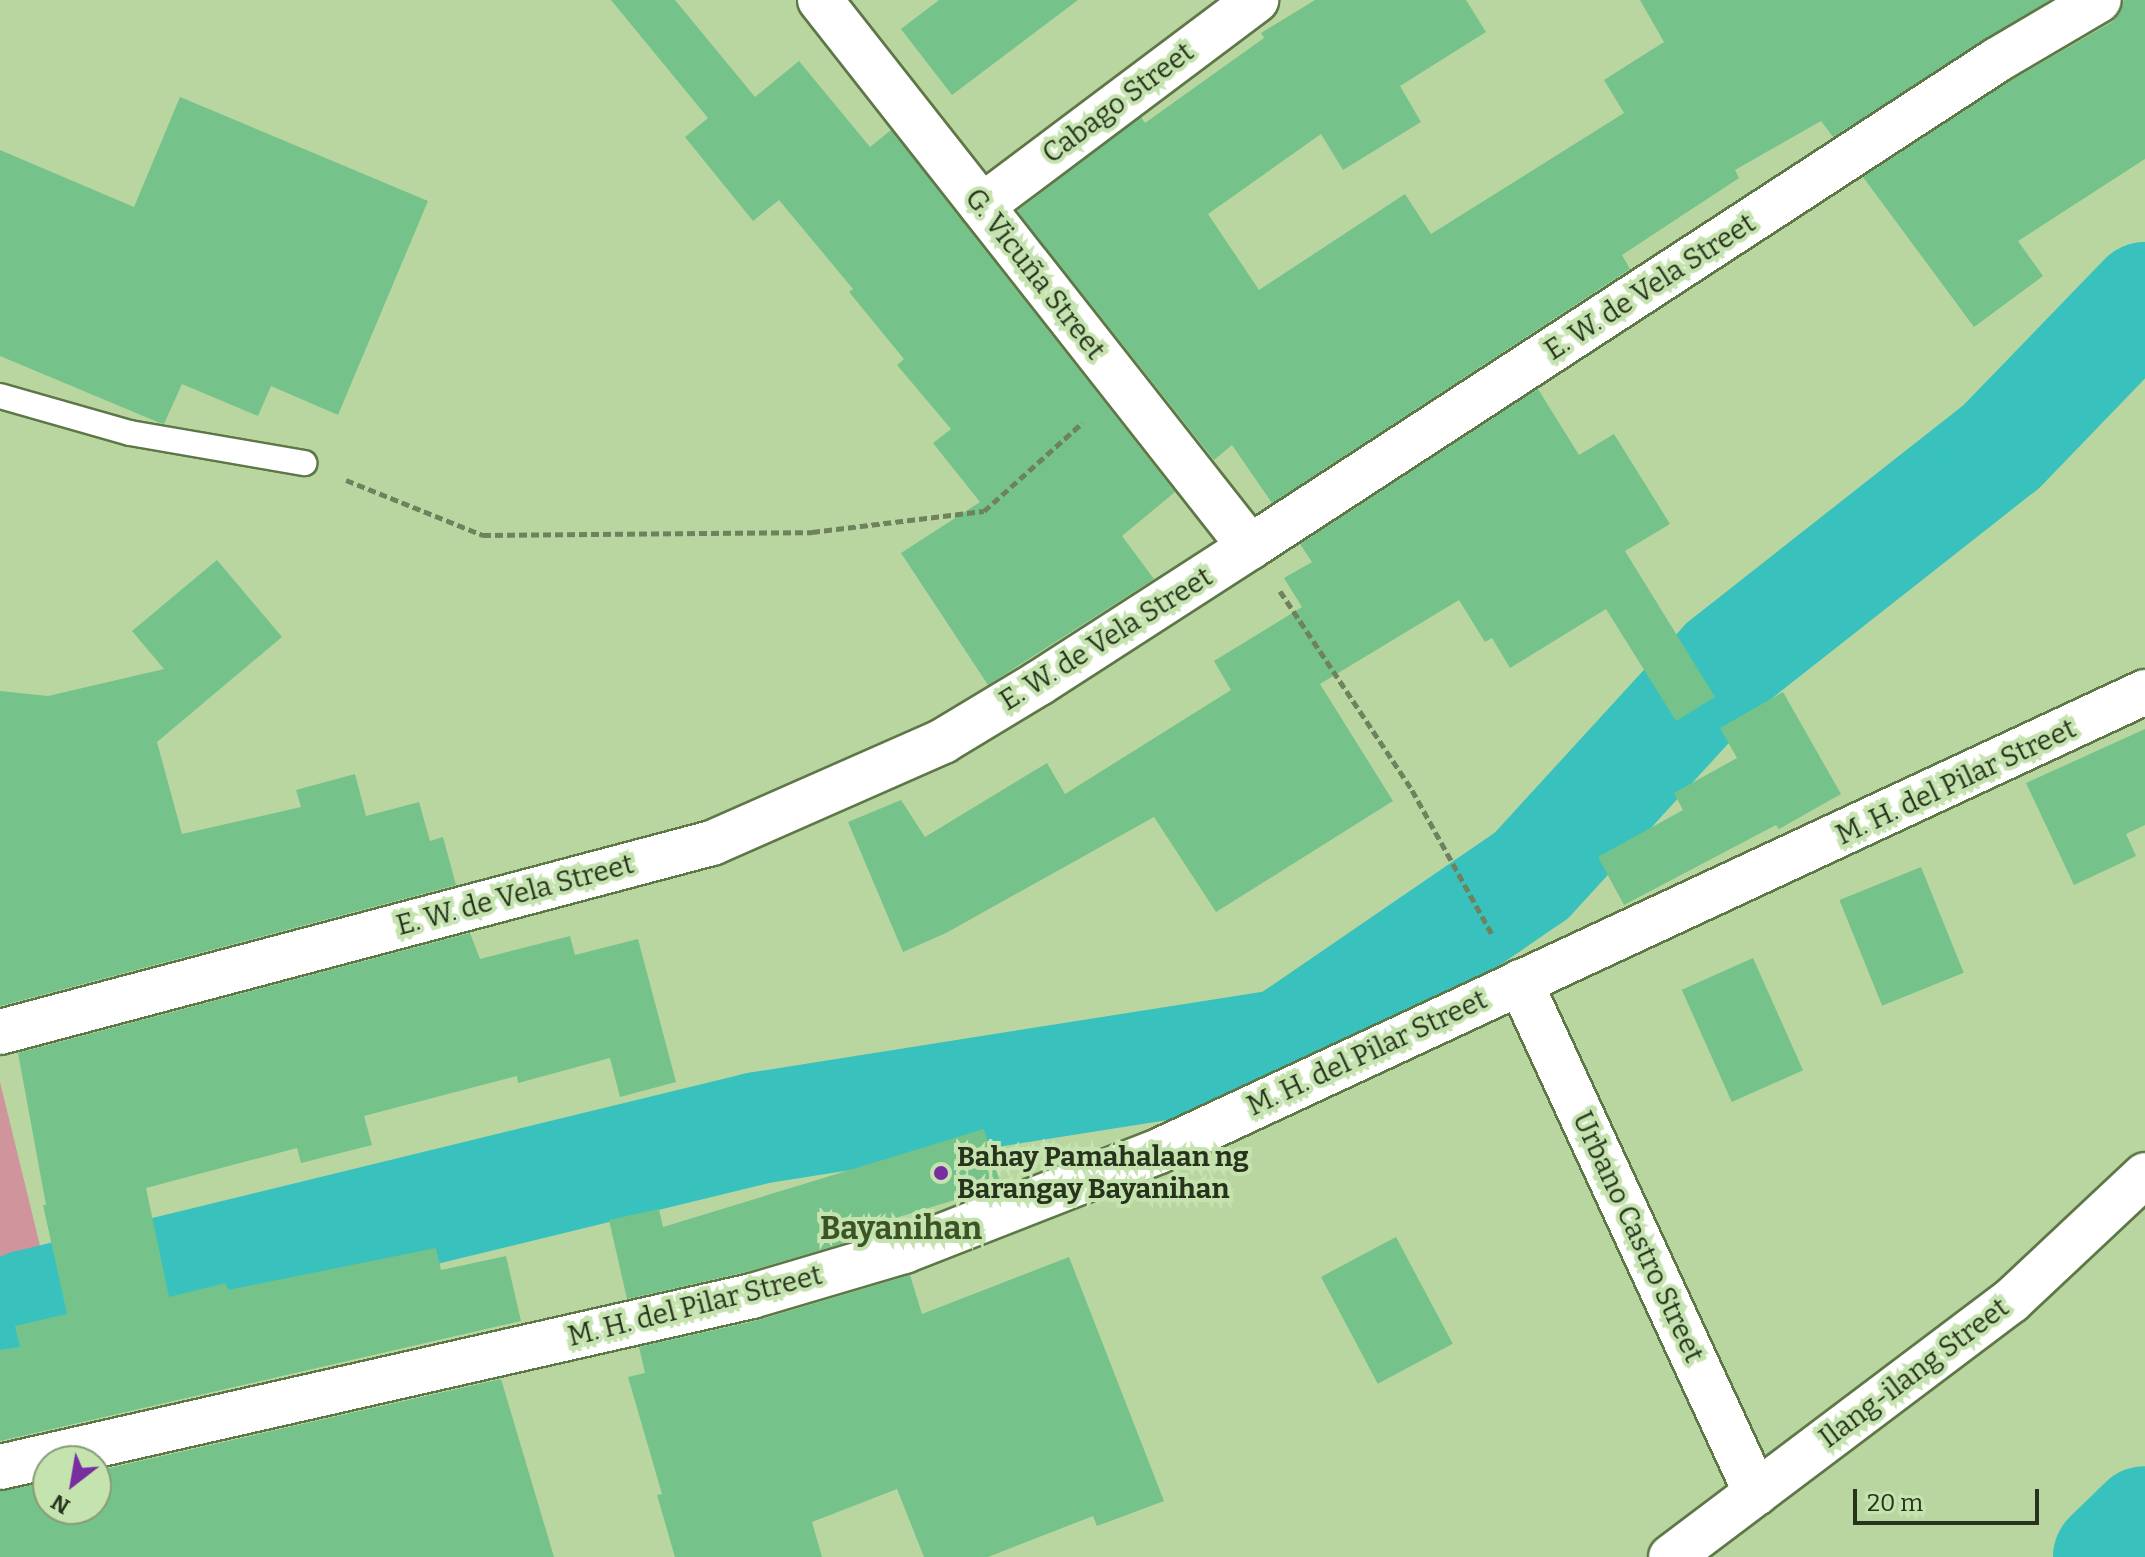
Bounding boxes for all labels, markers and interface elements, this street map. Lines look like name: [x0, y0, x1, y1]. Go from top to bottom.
street label: Cabago Street: [1036, 35, 1200, 171]
street label: G. Vicuña Street: [958, 182, 1112, 366]
street label: E. W. de Vela Street: [1539, 206, 1761, 368]
street label: E. W. de Vela Street: [994, 560, 1218, 718]
street label: M. H. del Pilar Street: [1831, 712, 2081, 852]
street label: E. W. de Vela Street: [393, 847, 637, 943]
street label: M. H. del Pilar Street: [1242, 983, 1492, 1123]
street label: Urbano Castro Street: [1565, 1106, 1711, 1368]
place label: Bahay Pamahalaan ng Barangay Bayanihan: [957, 1140, 1249, 1206]
marker: Bahay Pamahalaan ng Barangay Bayanihan: [932, 1164, 950, 1182]
district label: Bayanihan: [820, 1209, 982, 1247]
street label: M. H. del Pilar Street: [564, 1258, 826, 1354]
street label: Ilang-ilang Street: [1813, 1291, 2015, 1455]
north arrow: [32, 1445, 112, 1525]
scale bar: [1857, 1473, 2043, 1523]
text: N: [46, 1488, 75, 1520]
text: 20 m: [1867, 1489, 1923, 1517]

